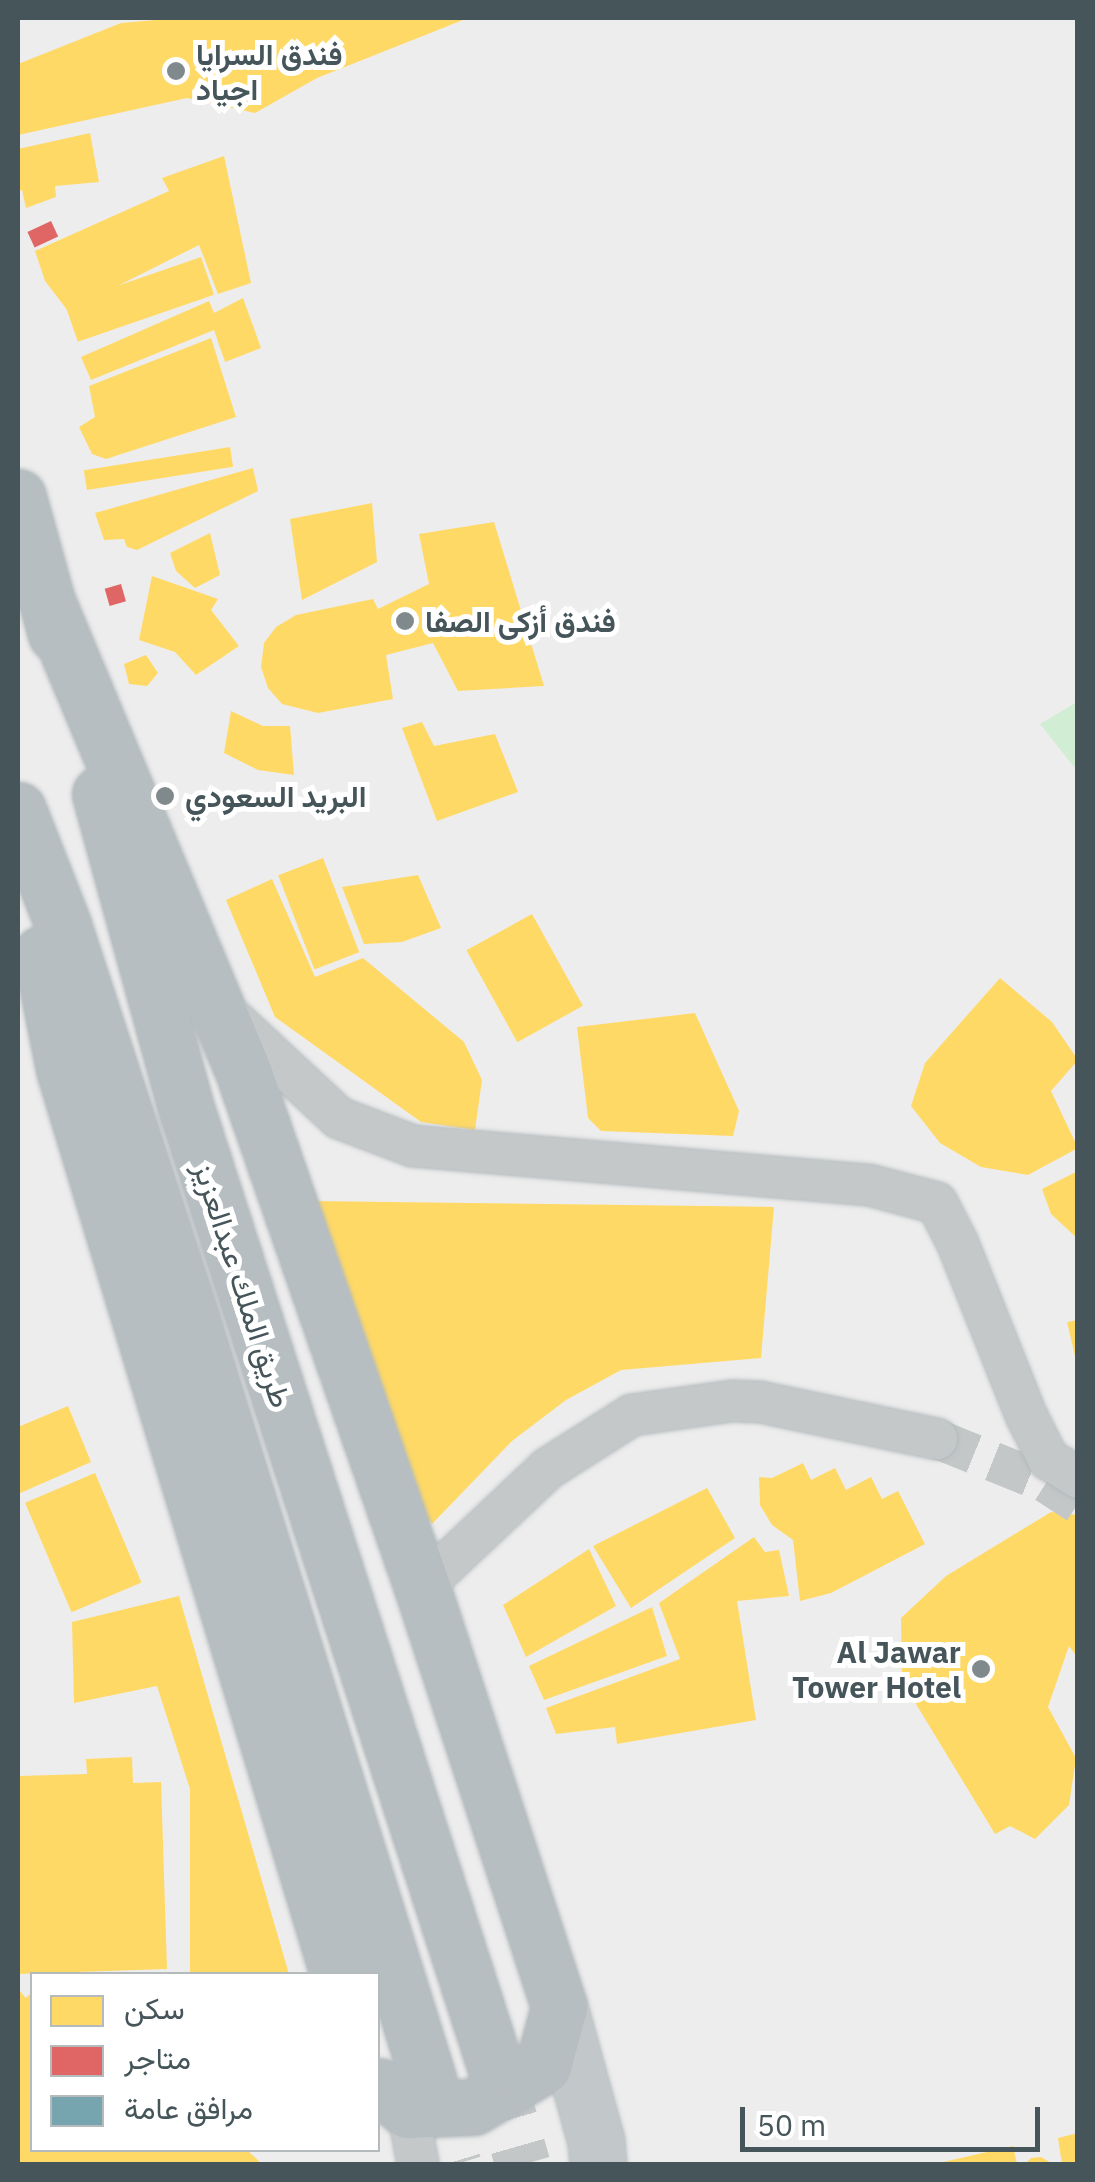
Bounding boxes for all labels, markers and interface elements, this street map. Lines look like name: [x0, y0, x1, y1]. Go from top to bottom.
place label: فندق السرايا اجياد: [196, 36, 342, 106]
marker: فندق السرايا اجياد: [165, 60, 187, 82]
place label: فندق أزكى الصفا: [425, 603, 616, 639]
marker: فندق أزكى الصفا: [394, 610, 416, 632]
place label: البريد السعودي: [185, 778, 367, 814]
marker: البريد السعودي: [154, 785, 176, 807]
street label: طريق الملك عبدالعزيز: [186, 1158, 300, 1412]
place label: Al Jawar Tower Hotel: [792, 1634, 961, 1704]
marker: Al Jawar Tower Hotel: [970, 1658, 992, 1680]
legend: [30, 1972, 380, 2152]
text: سكن: [124, 1988, 185, 2027]
text: متاجر: [124, 2038, 191, 2077]
scale bar: [745, 2087, 1045, 2149]
text: مرافق عامة: [124, 2088, 253, 2127]
text: 50 m: [757, 2105, 826, 2144]

